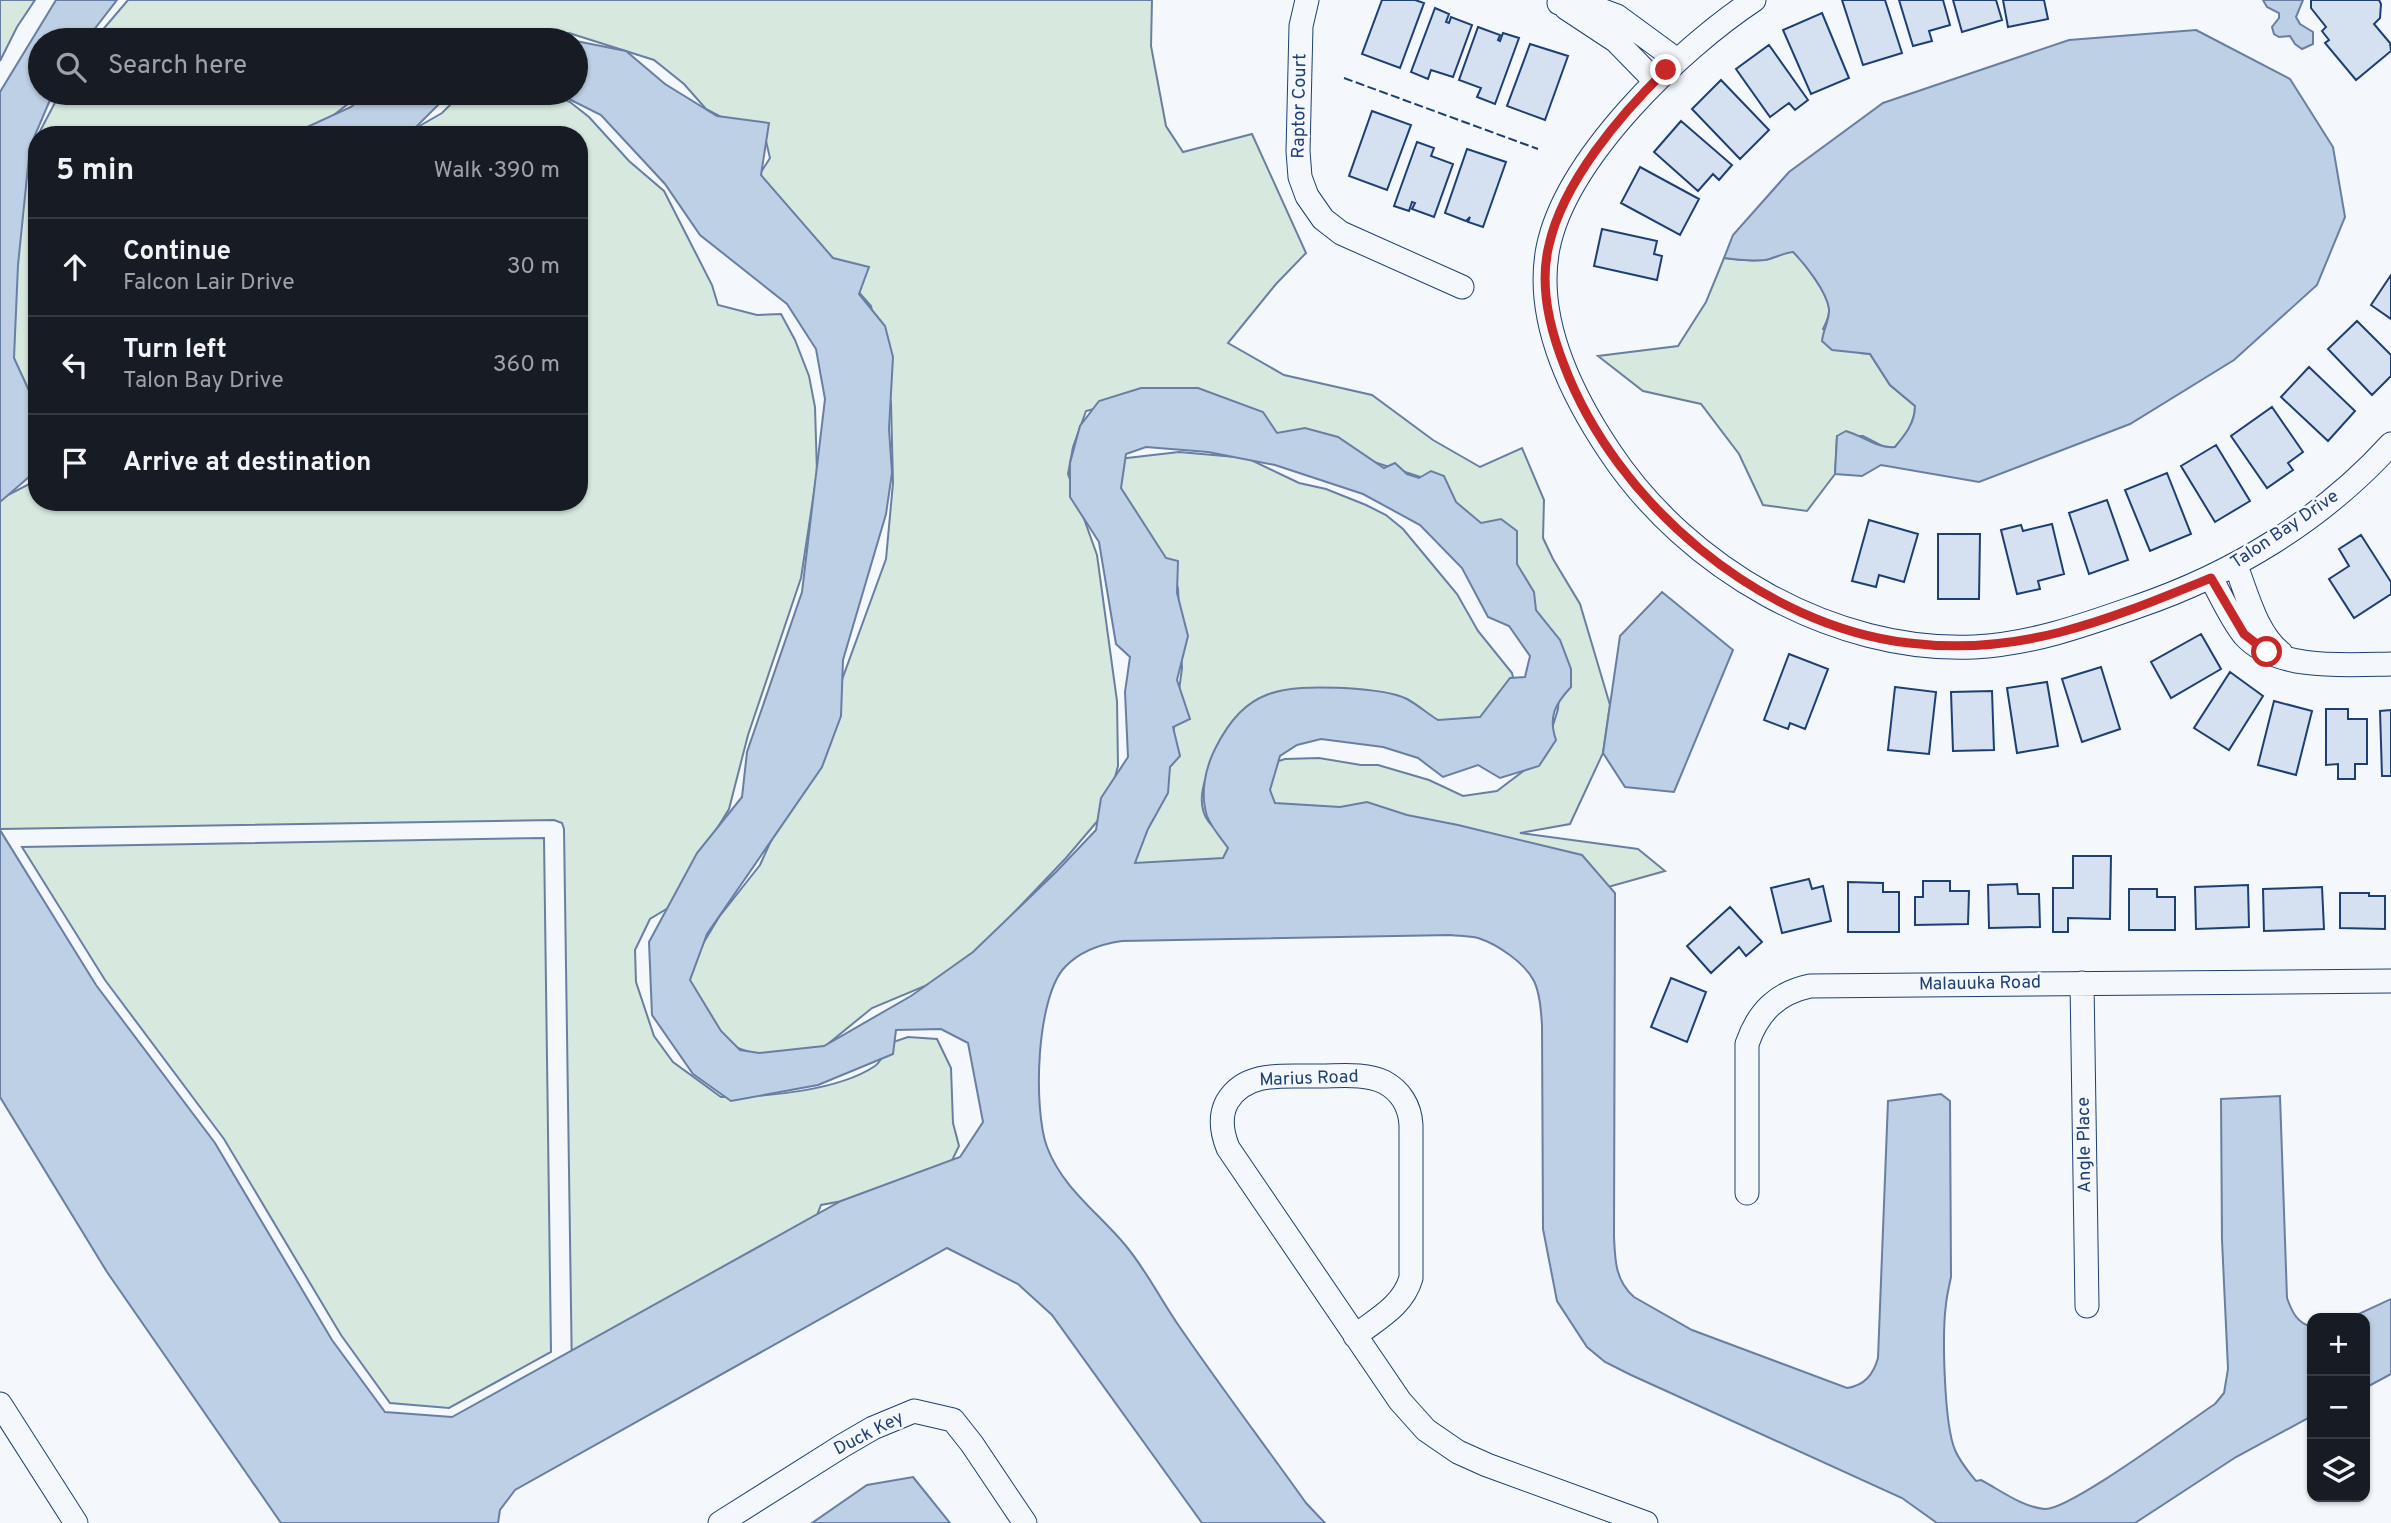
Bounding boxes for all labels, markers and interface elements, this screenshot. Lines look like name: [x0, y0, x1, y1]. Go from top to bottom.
search box: [28, 28, 588, 105]
icon: search: [52, 48, 90, 86]
text: Search here: [108, 50, 247, 83]
street label: Raptor Court: [1288, 53, 1312, 159]
route end: [1650, 54, 1681, 85]
text: 5 min: [56, 153, 134, 190]
text: Walk · 390 m: [434, 157, 560, 186]
text: Continue: [123, 236, 231, 269]
icon: ahead: [56, 248, 94, 286]
text: 30 m: [507, 253, 560, 282]
text: Falcon Lair Drive: [123, 269, 295, 298]
text: Turn left: [123, 334, 227, 367]
icon: left: [56, 346, 94, 384]
text: 360 m: [493, 351, 560, 380]
text: Talon Bay Drive: [123, 367, 284, 396]
icon: arrive: [56, 444, 94, 482]
text: Arrive at destination: [123, 447, 371, 480]
street label: Talon Bay Drive: [2226, 485, 2344, 575]
route start: [2251, 636, 2282, 667]
street label: Malauuka Road: [1919, 971, 2041, 997]
street label: Marius Road: [1259, 1066, 1359, 1092]
street label: Angle Place: [2073, 1097, 2097, 1193]
map controls: [2307, 1313, 2370, 1502]
button: +: [2307, 1313, 2370, 1376]
button: −: [2307, 1376, 2370, 1439]
street label: Duck Key: [830, 1407, 908, 1461]
button: layers: [2307, 1439, 2370, 1502]

